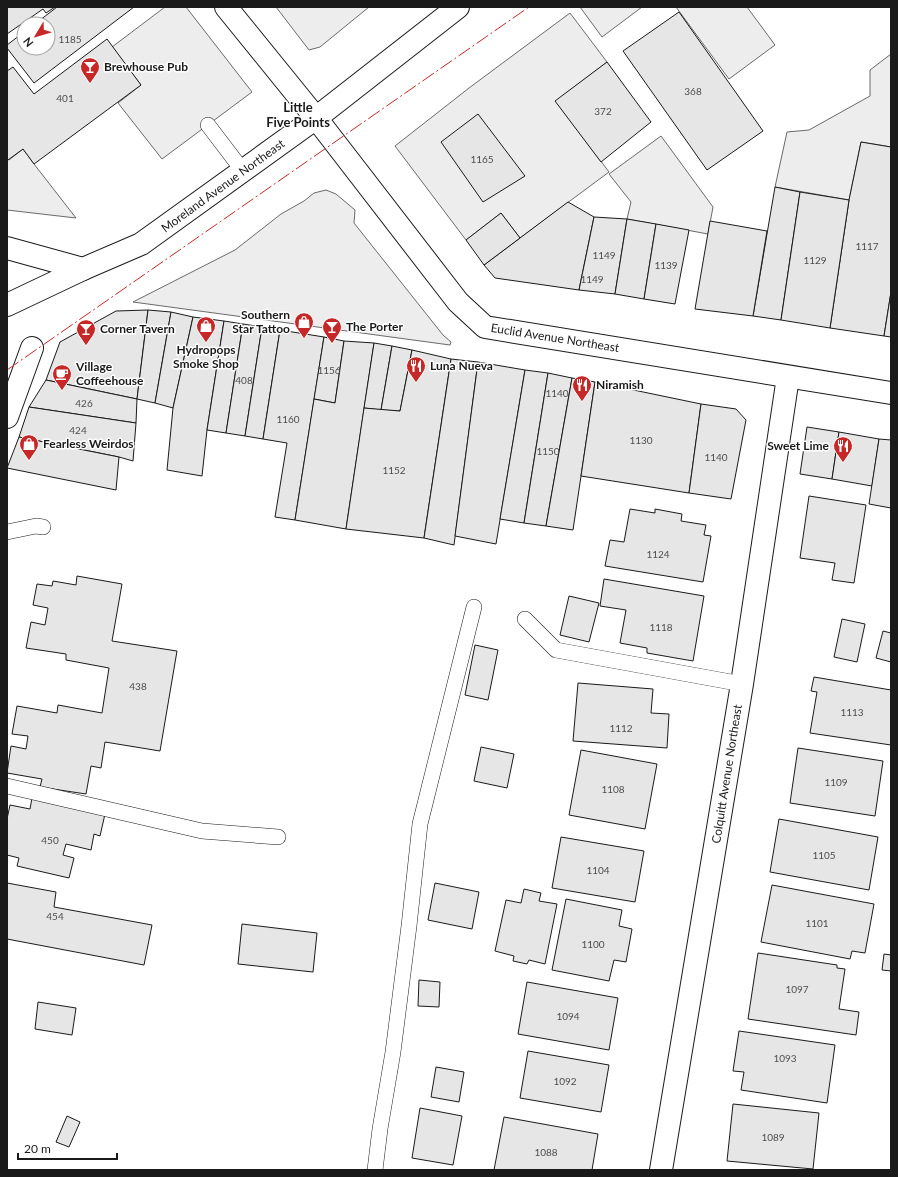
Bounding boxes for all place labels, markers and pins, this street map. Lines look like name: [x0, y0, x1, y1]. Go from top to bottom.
bar icon: Brewhouse Pub: [79, 56, 101, 84]
place label: Brewhouse Pub: [104, 59, 188, 74]
place label: Southern Star Tattoo: [232, 307, 290, 336]
shop icon: Southern Star Tattoo: [293, 311, 315, 339]
shop icon: Hydropops Smoke Shop: [195, 315, 217, 343]
bar icon: The Porter: [321, 316, 343, 344]
bar icon: Corner Tavern: [75, 318, 97, 346]
place label: The Porter: [346, 319, 404, 334]
place label: Corner Tavern: [100, 321, 175, 336]
place label: Hydropops Smoke Shop: [173, 342, 239, 371]
restaurant icon: Luna Nueva: [405, 355, 427, 383]
place label: Luna Nueva: [430, 358, 493, 373]
place label: Village Coffeehouse: [75, 359, 144, 388]
cafe icon: Village Coffeehouse: [51, 363, 73, 391]
restaurant icon: Niramish: [571, 374, 593, 402]
place label: Niramish: [596, 377, 644, 392]
shop icon: Fearless Weirdos: [18, 433, 40, 461]
restaurant icon: Sweet Lime: [832, 435, 854, 463]
place label: Fearless Weirdos: [43, 436, 134, 451]
place label: Sweet Lime: [767, 438, 830, 453]

